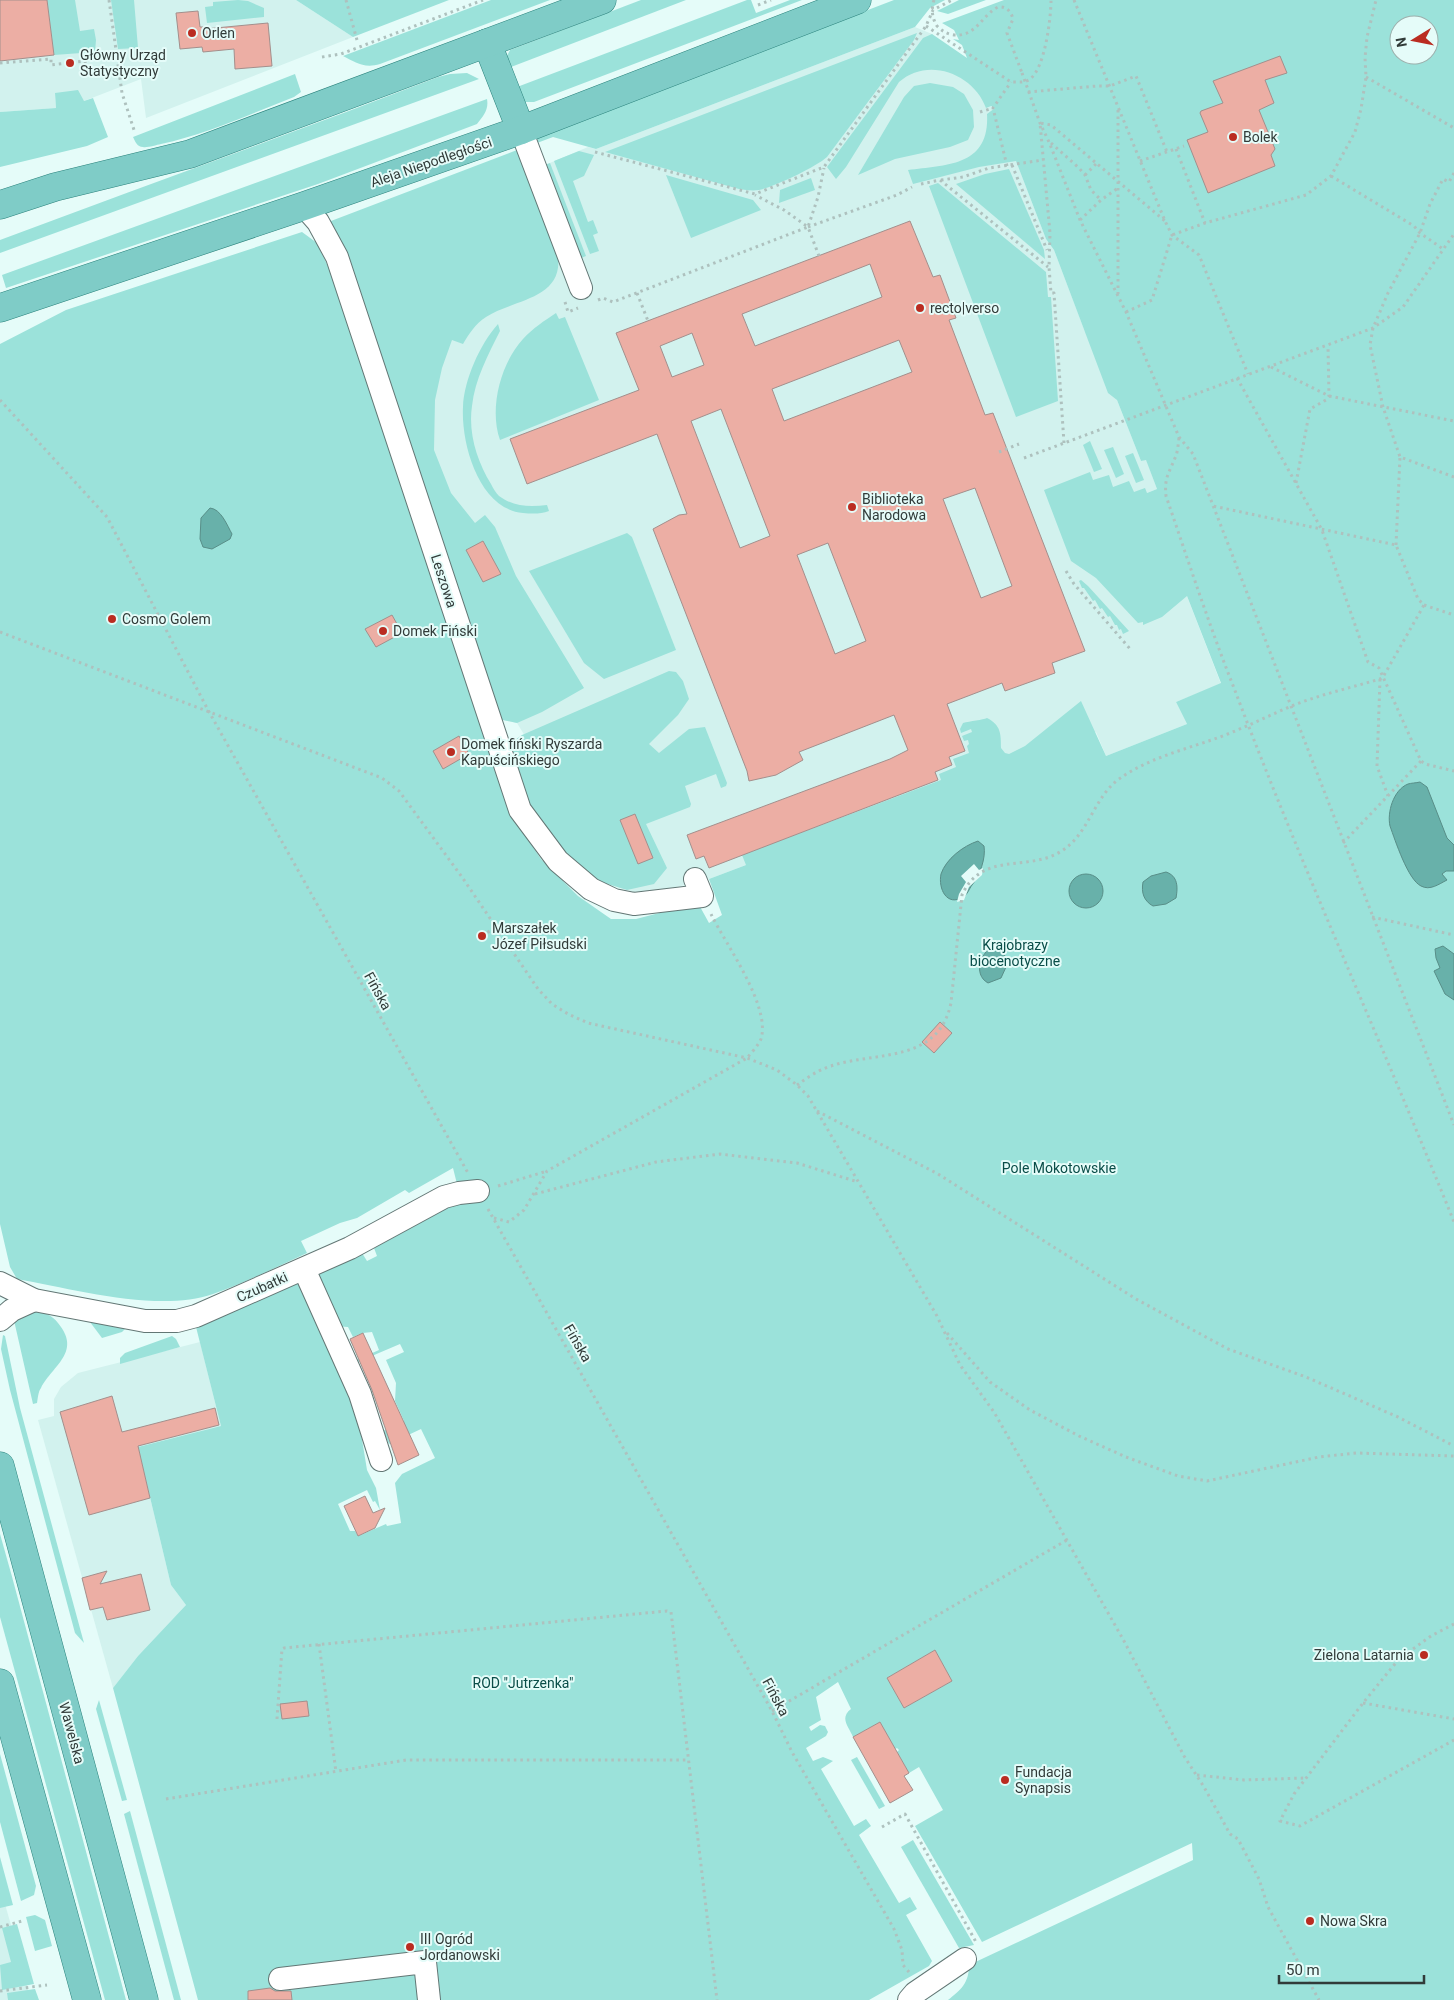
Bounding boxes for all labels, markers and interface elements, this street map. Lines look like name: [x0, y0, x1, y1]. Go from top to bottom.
north arrow: [1389, 15, 1439, 65]
place label: Orlen: [202, 25, 235, 41]
marker: Orlen: [186, 27, 198, 39]
text: N: [1392, 36, 1410, 49]
place label: Główny Urząd Statystyczny: [80, 47, 166, 79]
marker: Główny Urząd Statystyczny: [64, 57, 76, 69]
place label: Bolek: [1243, 129, 1279, 145]
marker: Bolek: [1227, 131, 1239, 143]
street label: Aleja Niepodległości: [368, 134, 494, 190]
place label: recto|verso: [930, 300, 999, 316]
marker: recto|verso: [914, 302, 926, 314]
place label: Biblioteka Narodowa: [862, 491, 926, 523]
marker: Biblioteka Narodowa: [846, 501, 858, 513]
street label: Leszowa: [428, 552, 460, 610]
place label: Cosmo Golem: [122, 611, 211, 627]
marker: Cosmo Golem: [106, 613, 118, 625]
place label: Domek Fiński: [393, 623, 477, 639]
marker: Domek Fiński: [377, 625, 389, 637]
place label: Domek fiński Ryszarda Kapuścińskiego: [461, 736, 602, 768]
marker: Domek fiński Ryszarda Kapuścińskiego: [445, 746, 457, 758]
place label: Marszałek Józef Piłsudski: [492, 920, 587, 952]
marker: Marszałek Józef Piłsudski: [476, 930, 488, 942]
park label: Krajobrazy biocenotyczne: [970, 937, 1060, 969]
street label: Fińska: [361, 969, 395, 1013]
park label: Pole Mokotowskie: [1002, 1160, 1116, 1176]
street label: Czubatki: [234, 1269, 290, 1305]
street label: Fińska: [561, 1321, 595, 1365]
place label: Zielona Latarnia: [1314, 1647, 1414, 1663]
marker: Zielona Latarnia: [1418, 1649, 1430, 1661]
park label: ROD "Jutrzenka": [473, 1675, 573, 1691]
street label: Fińska: [759, 1675, 793, 1719]
street label: Wawelska: [56, 1700, 88, 1766]
place label: Fundacja Synapsis: [1015, 1764, 1072, 1796]
marker: Fundacja Synapsis: [999, 1774, 1011, 1786]
place label: Nowa Skra: [1320, 1913, 1387, 1929]
marker: Nowa Skra: [1304, 1915, 1316, 1927]
place label: III Ogród Jordanowski: [420, 1931, 500, 1963]
marker: III Ogród Jordanowski: [404, 1941, 416, 1953]
scale bar: [1279, 1952, 1424, 1984]
text: 50 m: [1286, 1961, 1320, 1979]

